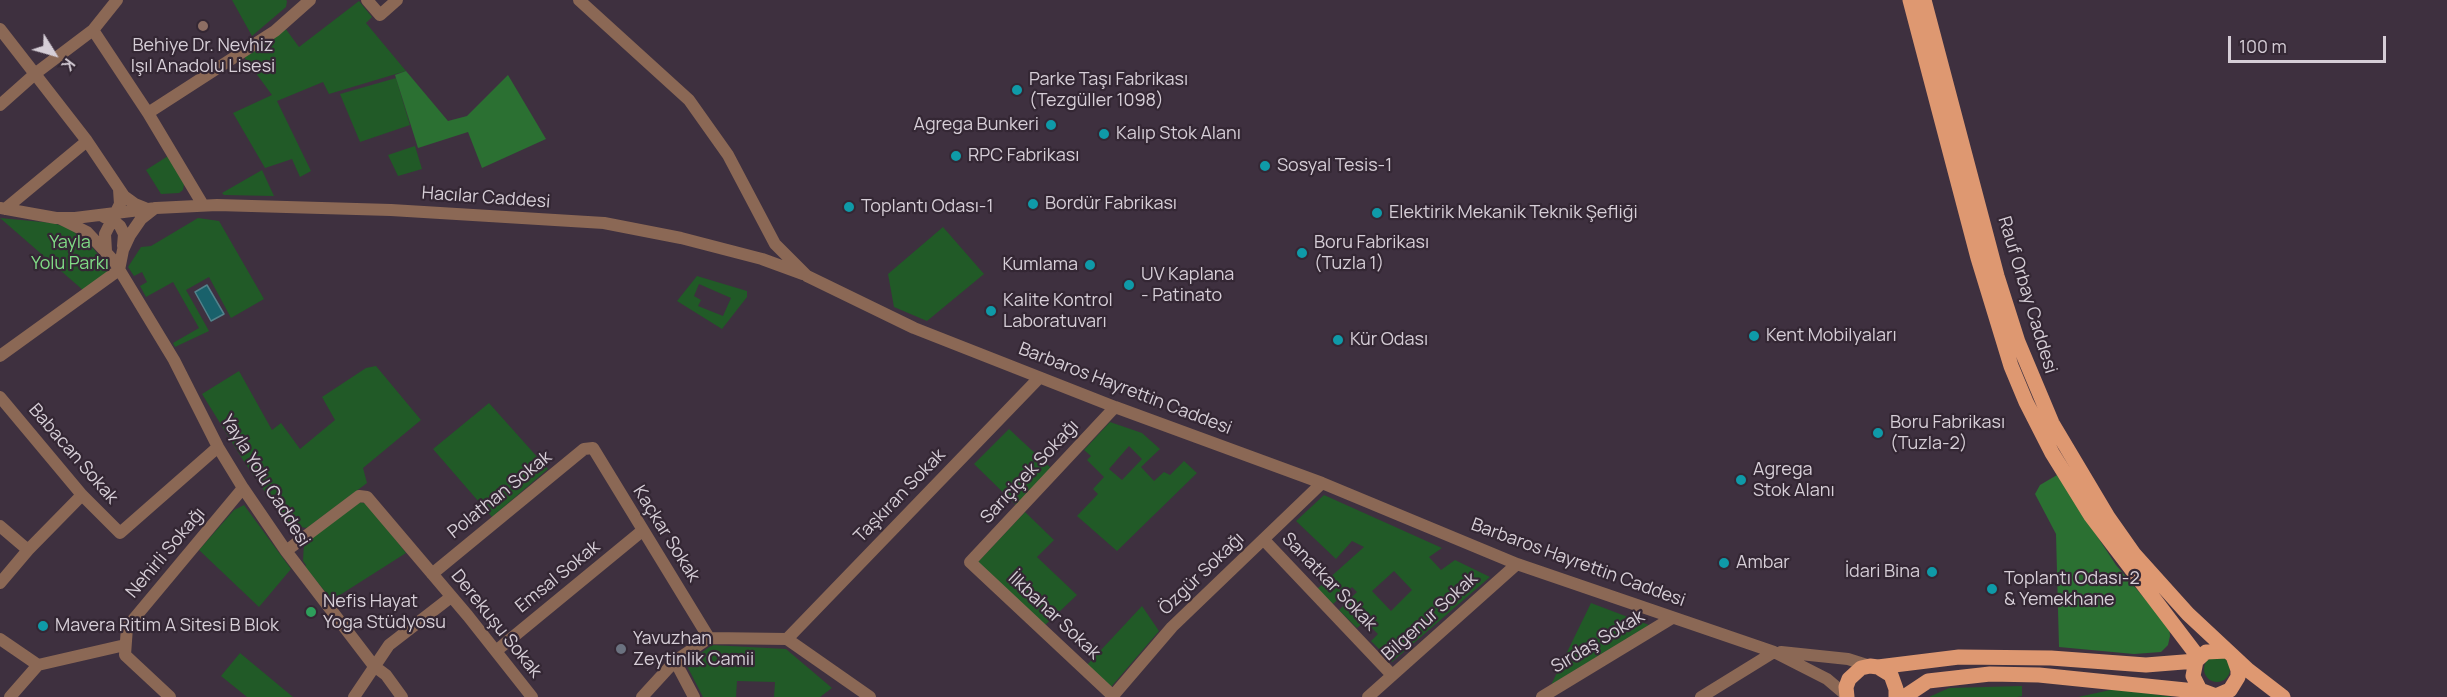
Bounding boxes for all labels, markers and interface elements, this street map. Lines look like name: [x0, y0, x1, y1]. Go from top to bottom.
marker: Behiye Dr. Nevhiz Işıl Anadolu Lisesi: [196, 19, 210, 33]
north arrow: [24, 24, 84, 84]
scale bar: [2231, 24, 2388, 62]
text: 100 m: [2239, 34, 2287, 58]
place label: Behiye Dr. Nevhiz Işıl Anadolu Lisesi: [131, 35, 275, 78]
text: K: [56, 54, 80, 76]
place label: Parke Taşı Fabrikası (Tezgüller 1098): [1029, 69, 1188, 112]
marker: Parke Taşı Fabrikası (Tezgüller 1098): [1010, 83, 1024, 97]
place label: Agrega Bunkeri: [913, 114, 1039, 136]
marker: Agrega Bunkeri: [1044, 118, 1058, 132]
place label: Kalıp Stok Alanı: [1116, 123, 1241, 145]
marker: Kalıp Stok Alanı: [1097, 127, 1111, 141]
place label: RPC Fabrikası: [968, 145, 1079, 167]
marker: RPC Fabrikası: [949, 149, 963, 163]
place label: Sosyal Tesis-1: [1277, 155, 1392, 177]
marker: Sosyal Tesis-1: [1258, 159, 1272, 173]
street label: Hacılar Caddesi: [421, 183, 551, 213]
place label: Bordür Fabrikası: [1045, 193, 1177, 215]
place label: Toplantı Odası-1: [861, 196, 993, 218]
marker: Bordür Fabrikası: [1026, 197, 1040, 211]
marker: Toplantı Odası-1: [842, 200, 856, 214]
place label: Elektirik Mekanik Teknik Şefliği: [1389, 202, 1638, 224]
marker: Elektirik Mekanik Teknik Şefliği: [1370, 206, 1384, 220]
street label: Rauf Orbay Caddesi: [1993, 214, 2061, 376]
park label: Yayla Yolu Parkı: [31, 232, 109, 274]
place label: Boru Fabrikası (Tuzla 1): [1314, 232, 1429, 274]
marker: Boru Fabrikası (Tuzla 1): [1295, 246, 1309, 260]
place label: Kumlama: [1003, 254, 1078, 276]
marker: Kumlama: [1083, 258, 1097, 272]
place label: UV Kaplana - Patinato: [1141, 264, 1234, 306]
marker: UV Kaplana - Patinato: [1122, 278, 1136, 292]
place label: Kalite Kontrol Laboratuvarı: [1003, 290, 1113, 332]
marker: Kalite Kontrol Laboratuvarı: [984, 304, 998, 318]
place label: Kent Mobilyaları: [1766, 325, 1897, 347]
place label: Kür Odası: [1350, 329, 1428, 351]
marker: Kent Mobilyaları: [1747, 329, 1761, 343]
marker: Kür Odası: [1331, 333, 1345, 347]
street label: Barbaros Hayrettin Caddesi: [1015, 338, 1235, 440]
street label: Babacan Sokak: [24, 400, 122, 508]
street label: Yayla Yolu Caddesi: [216, 411, 314, 551]
place label: Boru Fabrikası (Tuzla-2): [1890, 412, 2005, 454]
street label: Sarıçiçek Sokağı: [976, 416, 1084, 528]
marker: Boru Fabrikası (Tuzla-2): [1871, 426, 1885, 440]
street label: Taşkıran Sokak: [850, 445, 950, 547]
street label: Polathan Sokak: [444, 447, 556, 543]
place label: Agrega Stok Alanı: [1753, 459, 1835, 502]
marker: Agrega Stok Alanı: [1734, 473, 1748, 487]
street label: Kaçkar Sokak: [628, 482, 704, 586]
street label: Nehirli Sokağı: [122, 503, 210, 603]
street label: Barbaros Hayrettin Caddesi: [1468, 514, 1688, 612]
street label: Özgür Sokağı: [1155, 528, 1249, 620]
street label: Sanatkar Sokak: [1277, 529, 1381, 635]
street label: Emsal Sokak: [511, 536, 605, 618]
place label: Ambar: [1736, 552, 1790, 574]
marker: Ambar: [1717, 556, 1731, 570]
place label: İdari Bina: [1845, 561, 1920, 583]
marker: İdari Bina: [1925, 565, 1939, 579]
street label: Derekuşu Sokak: [446, 566, 546, 682]
street label: İlkbahar Sokak: [1003, 568, 1105, 664]
street label: Bilgenur Sokak: [1378, 568, 1482, 666]
place label: Toplantı Odası-2 & Yemekhane: [2004, 568, 2140, 610]
marker: Toplantı Odası-2 & Yemekhane: [1985, 582, 1999, 596]
place label: Nefis Hayat Yoga Stüdyosu: [323, 591, 446, 634]
marker: Nefis Hayat Yoga Stüdyosu: [304, 605, 318, 619]
street label: Sırdaş Sokak: [1547, 606, 1649, 678]
place label: Mavera Ritim A Sitesi B Blok: [55, 615, 279, 637]
marker: Mavera Ritim A Sitesi B Blok: [36, 619, 50, 633]
place label: Yavuzhan Zeytinlik Camii: [633, 628, 754, 670]
marker: Yavuzhan Zeytinlik Camii: [614, 642, 628, 656]

